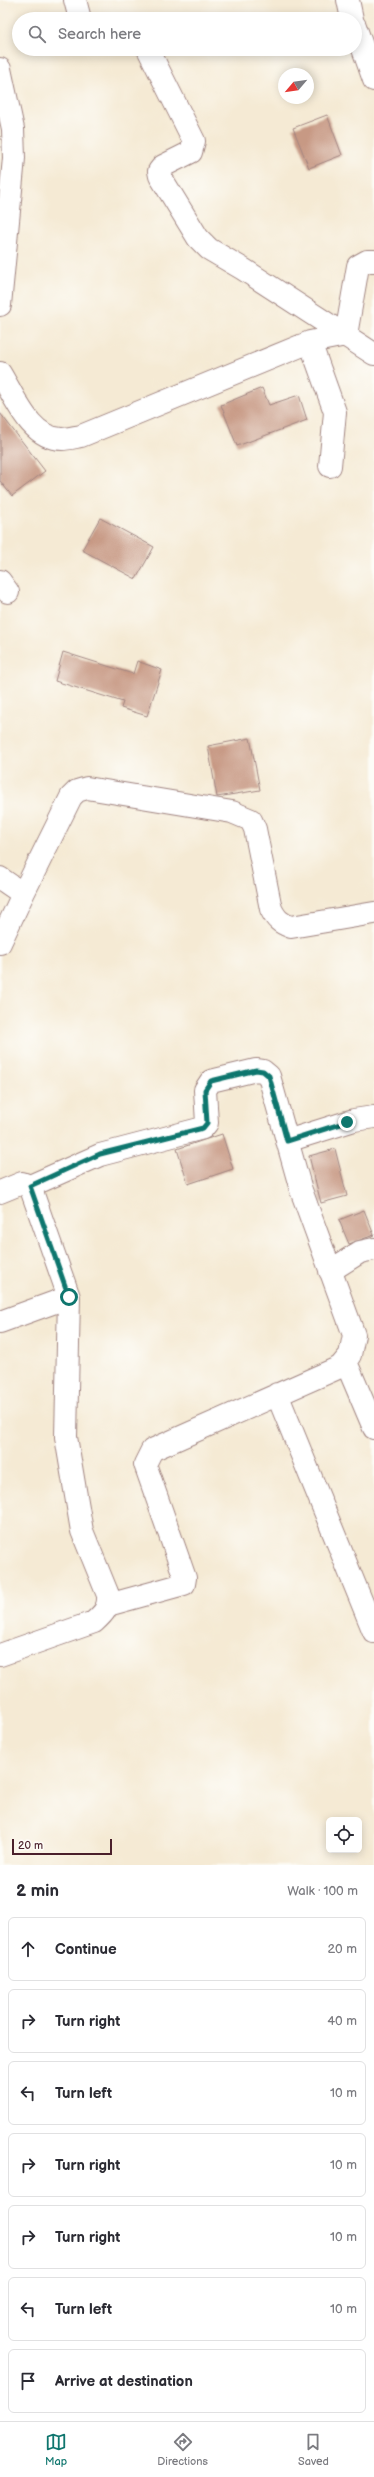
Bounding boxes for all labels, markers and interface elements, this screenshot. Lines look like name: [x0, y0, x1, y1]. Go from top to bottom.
search box: [12, 12, 362, 56]
icon: search: [26, 23, 48, 45]
text: Search here: [58, 25, 141, 44]
north arrow: [278, 68, 314, 104]
route end: [338, 1113, 356, 1131]
route start: [60, 1288, 78, 1306]
map controls: [326, 1817, 362, 1853]
button: locate: [326, 1817, 362, 1853]
scale bar: [12, 1837, 112, 1856]
text: 20 m: [18, 1839, 43, 1852]
text: 2 min: [16, 1881, 59, 1901]
text: Walk · 100 m: [287, 1883, 358, 1899]
icon: ahead: [17, 1938, 39, 1960]
text: Continue: [55, 1940, 117, 1959]
text: 20 m: [327, 1941, 357, 1957]
icon: right: [17, 2010, 39, 2032]
text: Turn right: [55, 2012, 120, 2031]
text: 40 m: [327, 2013, 357, 2029]
icon: left: [17, 2082, 39, 2104]
text: Turn left: [55, 2084, 112, 2103]
text: 10 m: [330, 2085, 357, 2101]
icon: right: [17, 2154, 39, 2176]
text: Turn right: [55, 2156, 120, 2175]
text: 10 m: [330, 2157, 357, 2173]
icon: right: [17, 2226, 39, 2248]
text: Turn right: [55, 2228, 120, 2247]
text: 10 m: [330, 2229, 357, 2245]
icon: left: [17, 2298, 39, 2320]
text: Turn left: [55, 2300, 112, 2319]
text: 10 m: [330, 2301, 357, 2317]
icon: arrive: [17, 2370, 39, 2392]
text: Arrive at destination: [55, 2372, 193, 2391]
tab: Map: [45, 2431, 67, 2468]
tab: Directions: [157, 2431, 208, 2468]
tab: Saved: [298, 2431, 329, 2468]

